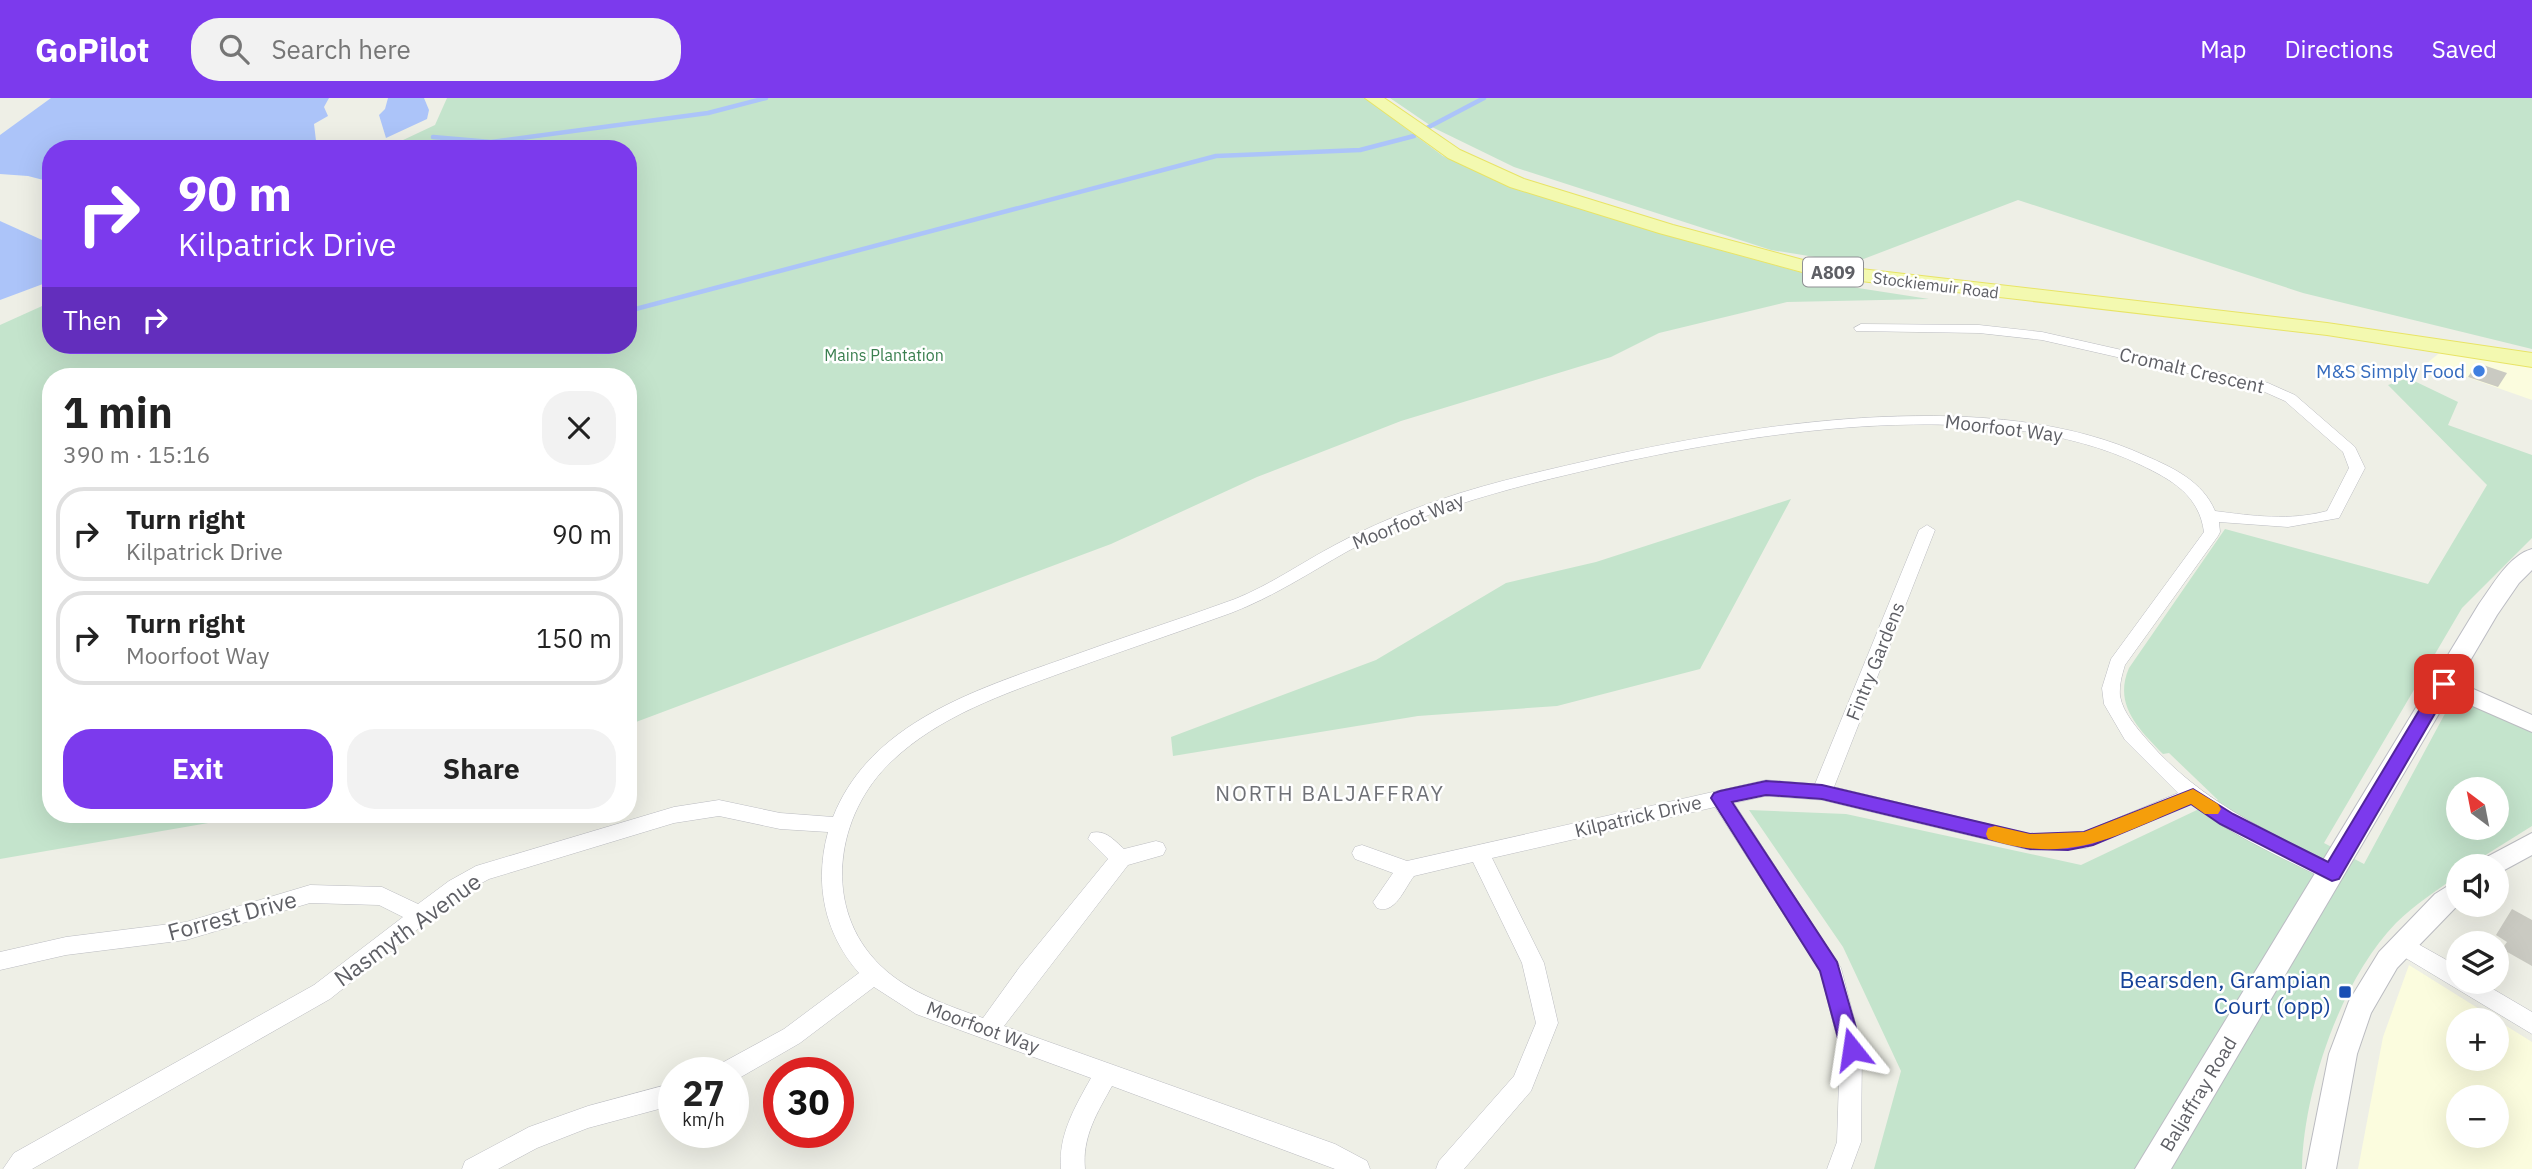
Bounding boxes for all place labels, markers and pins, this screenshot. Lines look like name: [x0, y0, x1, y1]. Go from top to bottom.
place label: M&S Simply Food: [2316, 359, 2465, 383]
marker: M&S Simply Food: [2471, 363, 2487, 379]
pin: [2414, 654, 2474, 714]
place label: Bearsden, Grampian Court (opp): [2120, 964, 2331, 1020]
marker: Bearsden, Grampian Court (opp): [2337, 984, 2353, 1000]

